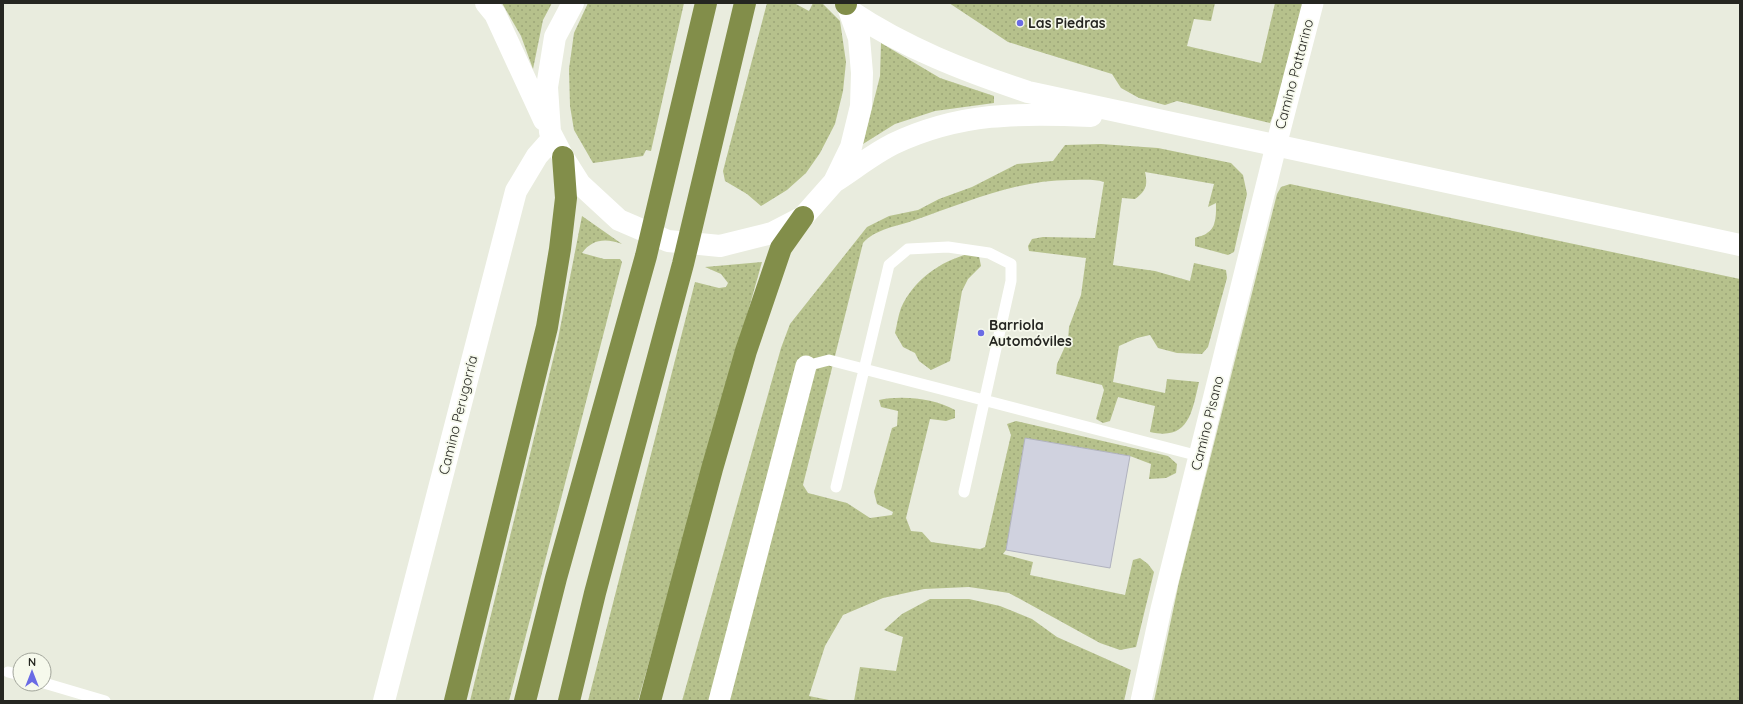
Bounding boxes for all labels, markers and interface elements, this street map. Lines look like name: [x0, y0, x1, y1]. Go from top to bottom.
place label: Las Piedras: [1028, 14, 1106, 32]
street label: Camino Pattarino: [1271, 17, 1317, 131]
marker: Las Piedras: [1015, 18, 1025, 28]
place label: Barriola Automóviles: [989, 316, 1072, 350]
marker: Barriola Automóviles: [976, 328, 986, 338]
street label: Camino Perugorría: [434, 354, 482, 476]
street label: Camino Pisano: [1187, 374, 1227, 472]
north arrow: [12, 652, 52, 692]
text: N: [28, 655, 36, 669]

